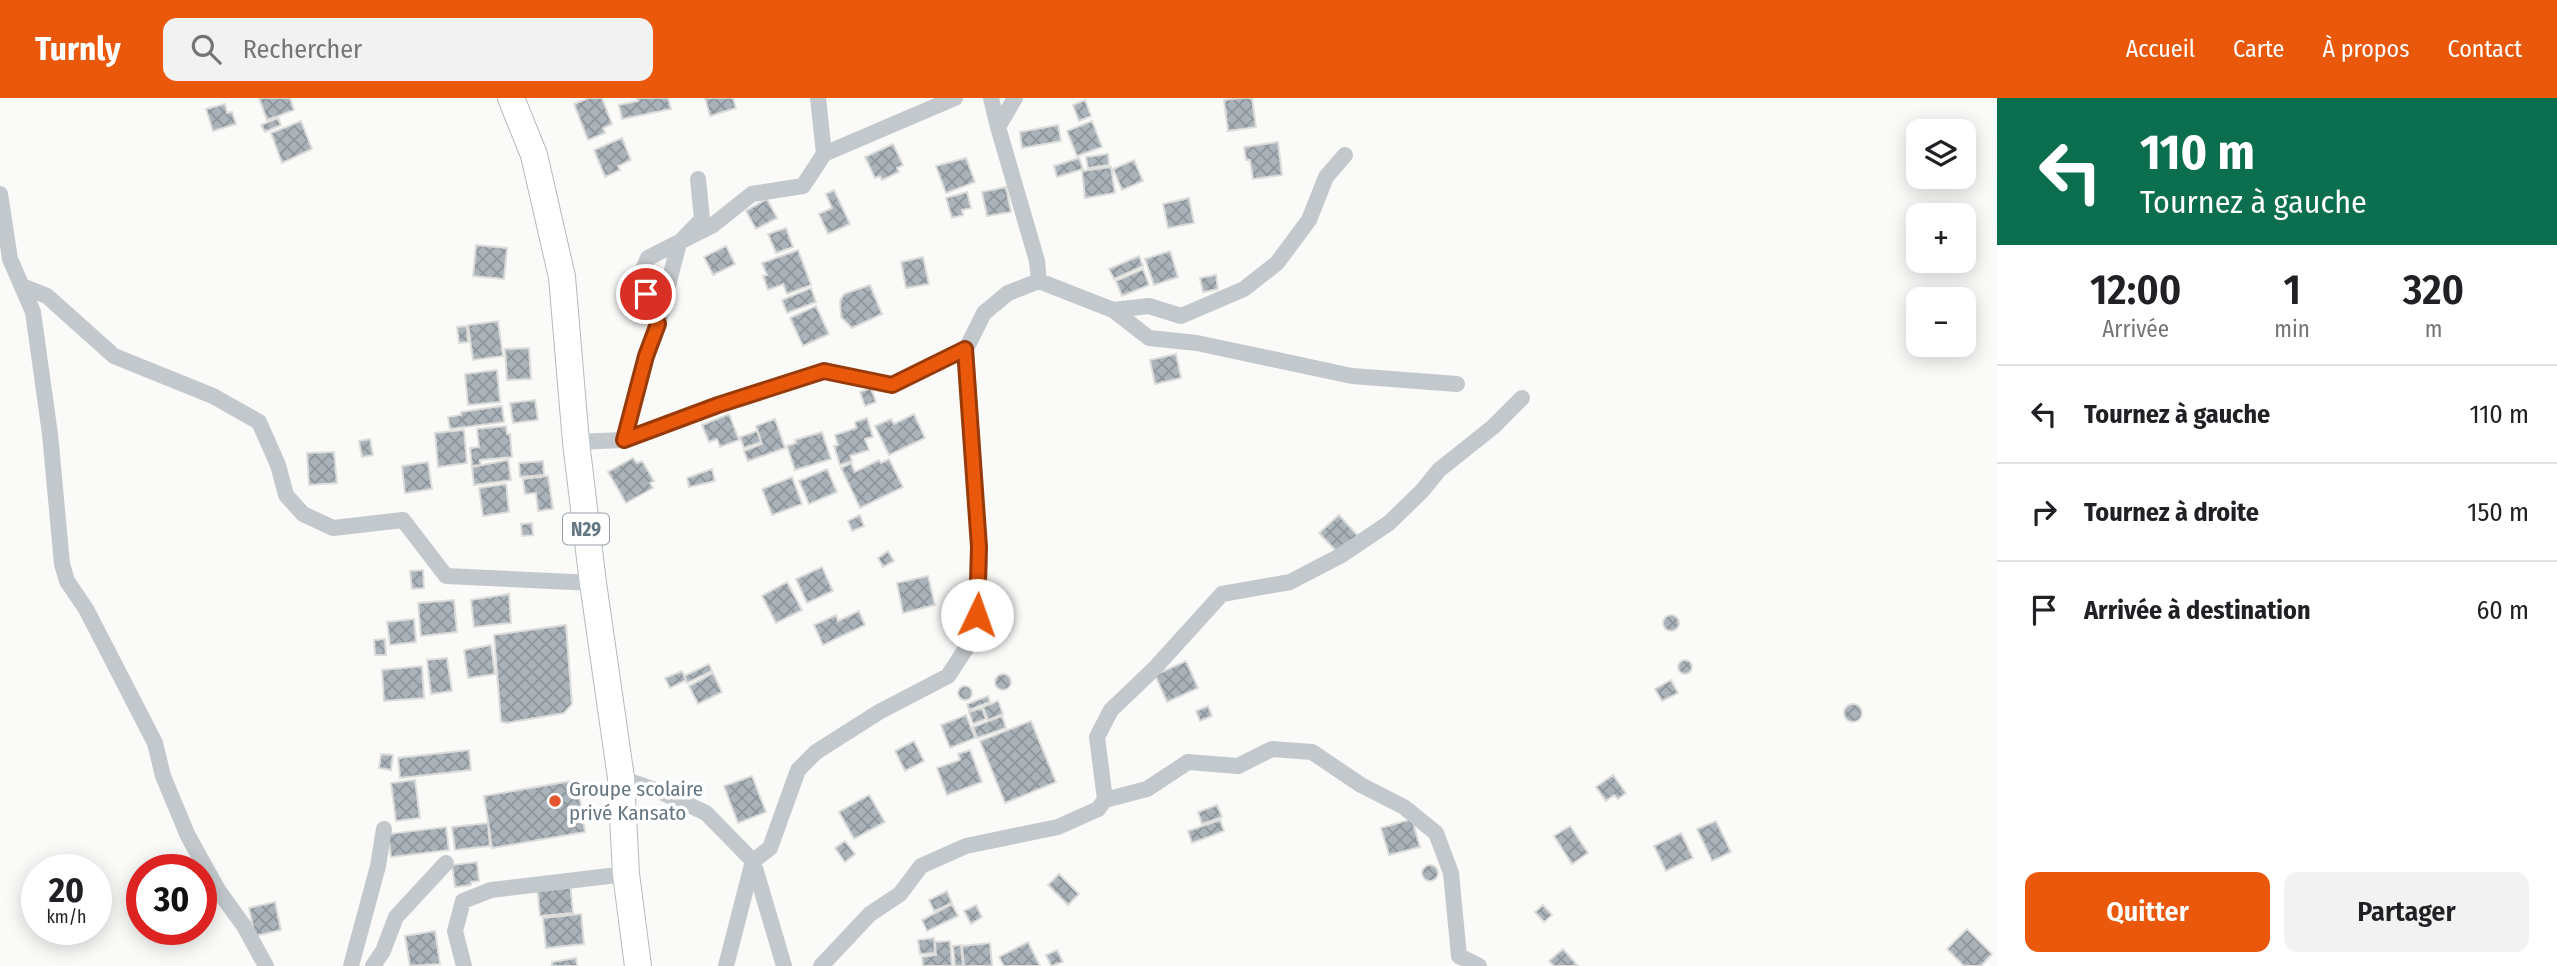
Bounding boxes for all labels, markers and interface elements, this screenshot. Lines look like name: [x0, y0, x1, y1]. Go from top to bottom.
search box: [163, 18, 653, 81]
text: Turnly: [35, 29, 121, 69]
icon: search: [187, 30, 225, 68]
text: Rechercher: [243, 34, 362, 65]
text: Accueil: [2126, 35, 2195, 63]
text: Carte: [2233, 35, 2284, 63]
text: À propos: [2322, 35, 2409, 63]
text: Contact: [2447, 35, 2522, 63]
map controls: [1906, 119, 1976, 357]
button: layers: [1906, 119, 1976, 189]
text: 110 m: [2140, 123, 2255, 182]
icon: left: [2025, 126, 2116, 217]
text: Tournez à gauche: [2140, 183, 2367, 221]
button: +: [1906, 203, 1976, 273]
pin: [616, 264, 676, 324]
text: 12:00: [2090, 265, 2181, 315]
text: 1: [2283, 265, 2301, 315]
text: 320: [2403, 265, 2464, 315]
icon: arrive: [627, 275, 665, 313]
button: −: [1906, 287, 1976, 357]
text: Arrivée: [2102, 315, 2169, 343]
text: min: [2274, 315, 2310, 343]
text: m: [2425, 315, 2442, 343]
icon: left: [2025, 395, 2063, 433]
text: Tournez à gauche: [2084, 399, 2270, 430]
text: 110 m: [2469, 399, 2529, 430]
icon: right: [2025, 493, 2063, 531]
text: Tournez à droite: [2084, 497, 2259, 528]
text: 150 m: [2467, 497, 2529, 528]
road number: N29: [563, 514, 609, 544]
position arrow: [940, 578, 1014, 652]
icon: arrive: [2025, 591, 2063, 629]
text: Arrivée à destination: [2084, 595, 2311, 626]
text: 60 m: [2476, 595, 2529, 626]
place label: Groupe scolaire privé Kansato: [569, 776, 703, 826]
marker: Groupe scolaire privé Kansato: [547, 793, 563, 809]
speed limit sign: 30: [126, 854, 217, 945]
text: 20: [49, 869, 84, 911]
button: Quitter: [2025, 872, 2270, 952]
button: Partager: [2284, 872, 2529, 952]
text: km/h: [46, 906, 87, 928]

